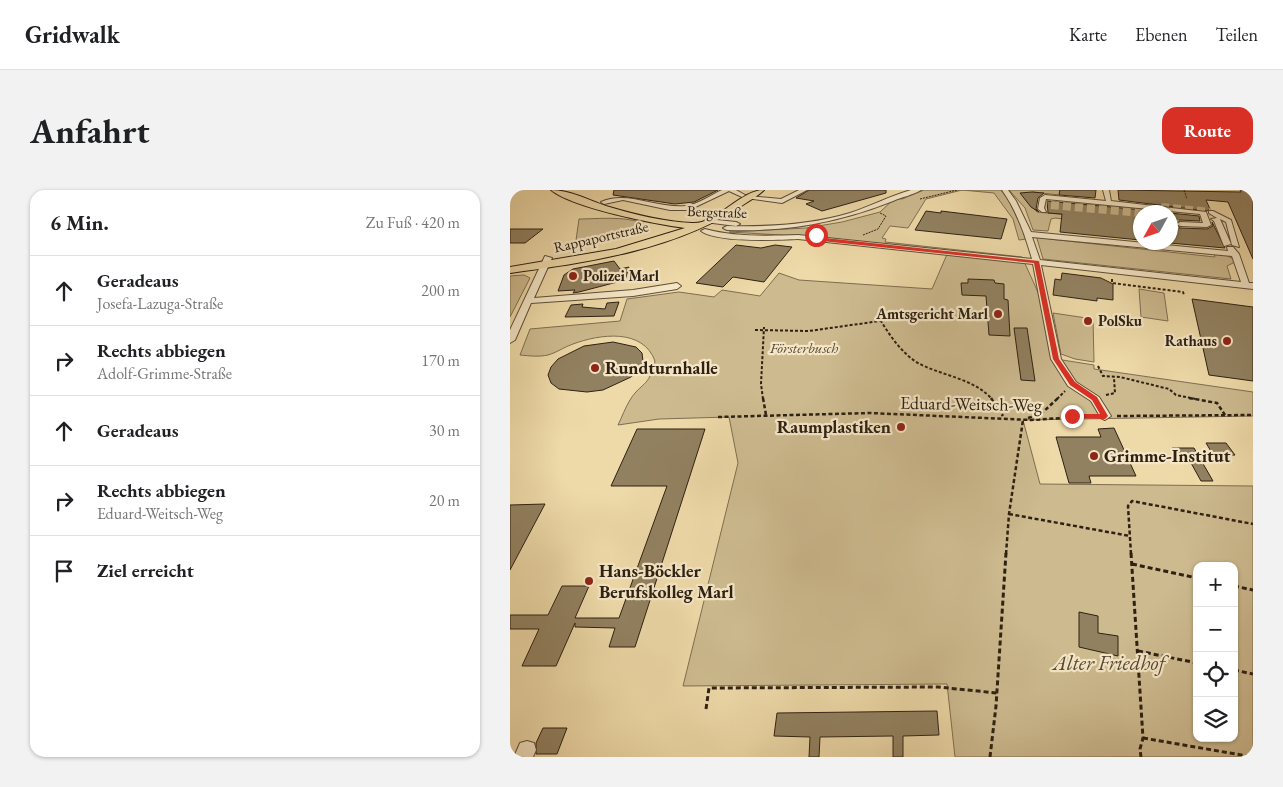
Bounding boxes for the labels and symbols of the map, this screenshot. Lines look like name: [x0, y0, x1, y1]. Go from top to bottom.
street label: Bergstraße: [687, 201, 748, 222]
north arrow: [1133, 205, 1178, 250]
street label: Rappaportstraße: [552, 216, 650, 257]
route start: [805, 224, 828, 247]
place label: Polizei Marl: [583, 266, 660, 285]
marker: Polizei Marl: [567, 270, 579, 282]
place label: Amtsgericht Marl: [875, 304, 989, 323]
marker: Amtsgericht Marl: [992, 308, 1004, 320]
place label: PolSku: [1098, 311, 1143, 330]
marker: PolSku: [1082, 315, 1094, 327]
place label: Rathaus: [1165, 331, 1217, 350]
marker: Rathaus: [1221, 335, 1233, 347]
park label: Försterbusch: [769, 338, 839, 357]
place label: Rundturnhalle: [605, 356, 718, 379]
marker: Rundturnhalle: [589, 362, 601, 374]
street label: Eduard-Weitsch-Weg: [900, 391, 1042, 416]
route end: [1061, 405, 1084, 428]
place label: Raumplastiken: [777, 415, 891, 438]
marker: Raumplastiken: [895, 421, 907, 433]
place label: Grimme-Institut: [1104, 444, 1231, 467]
marker: Grimme-Institut: [1088, 450, 1100, 462]
place label: Hans-Böckler Berufskolleg Marl: [599, 559, 734, 603]
marker: Hans-Böckler Berufskolleg Marl: [583, 575, 595, 587]
park label: Alter Friedhof: [1051, 649, 1169, 676]

